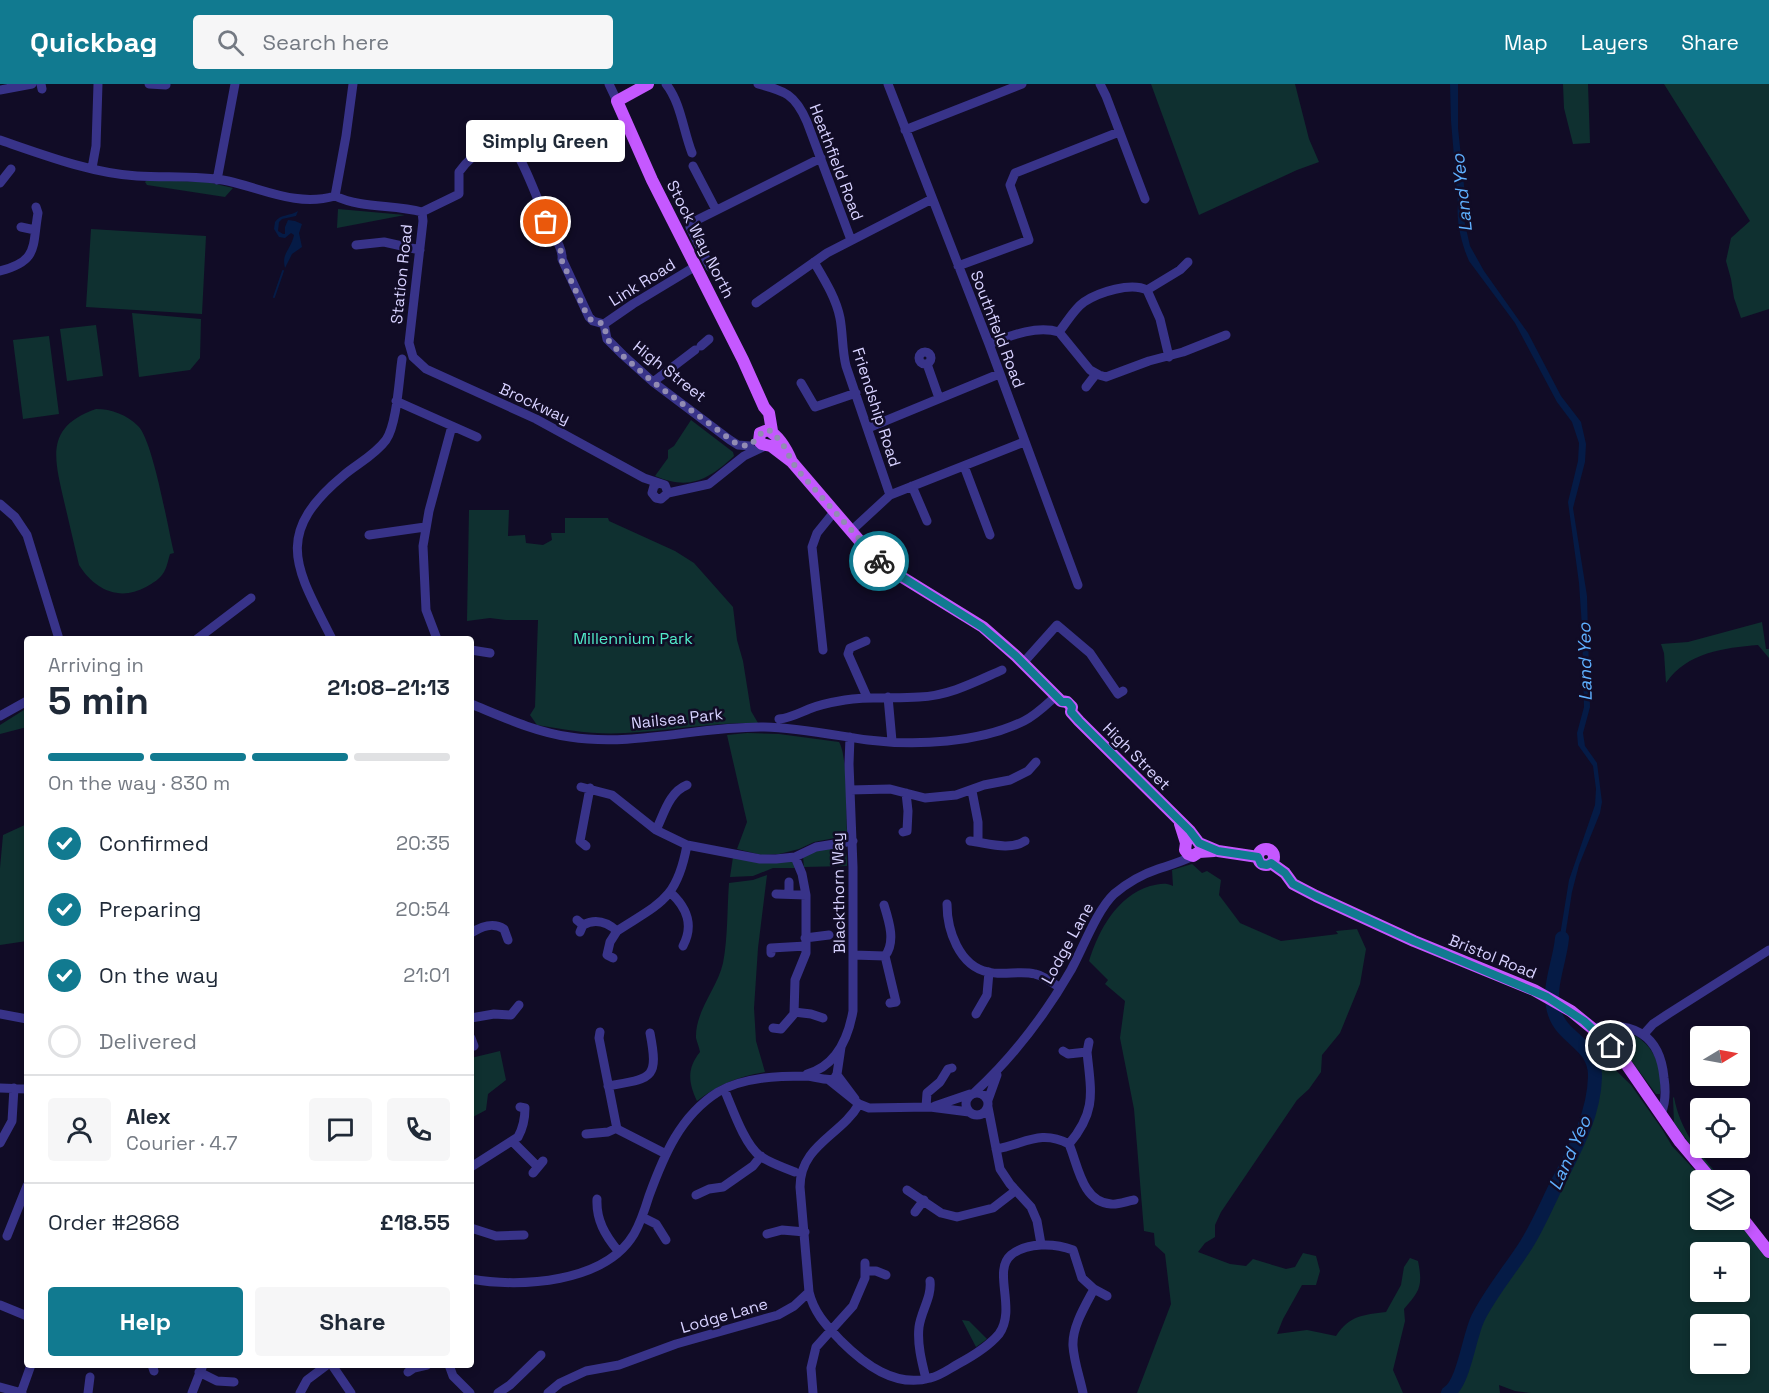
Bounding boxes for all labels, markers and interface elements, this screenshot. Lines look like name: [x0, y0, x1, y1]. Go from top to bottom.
search box: [193, 15, 613, 69]
text: Quickbag: [30, 24, 157, 60]
icon: search: [214, 26, 247, 59]
text: Search here: [262, 28, 389, 56]
text: Map: [1504, 29, 1548, 56]
text: Layers: [1581, 29, 1648, 56]
text: Share: [1681, 29, 1739, 56]
street label: Heathfield Road: [805, 101, 868, 223]
callout: Simply Green: [466, 120, 626, 162]
text: Simply Green: [482, 128, 609, 154]
water label: Land Yeo: [1446, 152, 1477, 233]
street label: Stock Way North: [662, 177, 739, 302]
pin: [520, 196, 571, 247]
icon: bag: [529, 205, 562, 238]
street label: Station Road: [386, 223, 417, 325]
street label: Link Road: [605, 254, 679, 311]
street label: Southfield Road: [965, 267, 1030, 391]
street label: High Street: [629, 336, 711, 407]
street label: Friendship Road: [847, 345, 906, 469]
street label: Brockway: [496, 378, 574, 429]
courier: [849, 531, 909, 591]
icon: bike: [863, 545, 896, 578]
water label: Land Yeo: [1572, 622, 1597, 701]
park label: Millennium Park: [573, 628, 693, 649]
text: Arriving in: [48, 652, 144, 678]
text: 21:08–21:13: [327, 673, 450, 701]
text: 5 min: [48, 676, 149, 725]
street label: Nailsea Park: [630, 703, 724, 734]
street label: High Street: [1098, 718, 1175, 795]
text: On the way · 830 m: [48, 770, 230, 796]
icon: check: [48, 827, 81, 860]
text: Confirmed: [99, 829, 209, 857]
text: 20:35: [396, 830, 450, 856]
street label: Blackthorn Way: [827, 832, 850, 954]
icon: check: [48, 893, 81, 926]
text: Preparing: [99, 895, 201, 923]
text: 20:54: [396, 896, 450, 922]
street label: Lodge Lane: [1036, 899, 1098, 988]
street label: Bristol Road: [1446, 929, 1540, 984]
icon: check: [48, 959, 81, 992]
text: On the way: [99, 961, 218, 989]
text: 21:01: [403, 962, 450, 988]
pin: [1585, 1020, 1636, 1071]
north arrow: [1690, 1026, 1750, 1086]
map controls: [1690, 1026, 1750, 1374]
text: Delivered: [99, 1027, 197, 1055]
icon: home: [1594, 1029, 1627, 1062]
button: person: [48, 1098, 111, 1161]
button: chat: [309, 1098, 372, 1161]
button: phone: [387, 1098, 450, 1161]
button: locate: [1690, 1098, 1750, 1158]
text: Alex: [126, 1102, 171, 1130]
water label: Land Yeo: [1543, 1112, 1596, 1193]
text: Courier · 4.7: [126, 1130, 237, 1156]
button: layers: [1690, 1170, 1750, 1230]
text: Order #2868: [48, 1208, 180, 1236]
text: £18.55: [380, 1208, 450, 1236]
button: +: [1690, 1242, 1750, 1302]
button: Help: [48, 1287, 243, 1356]
button: Share: [255, 1287, 450, 1356]
street label: Lodge Lane: [678, 1293, 770, 1338]
button: −: [1690, 1314, 1750, 1374]

